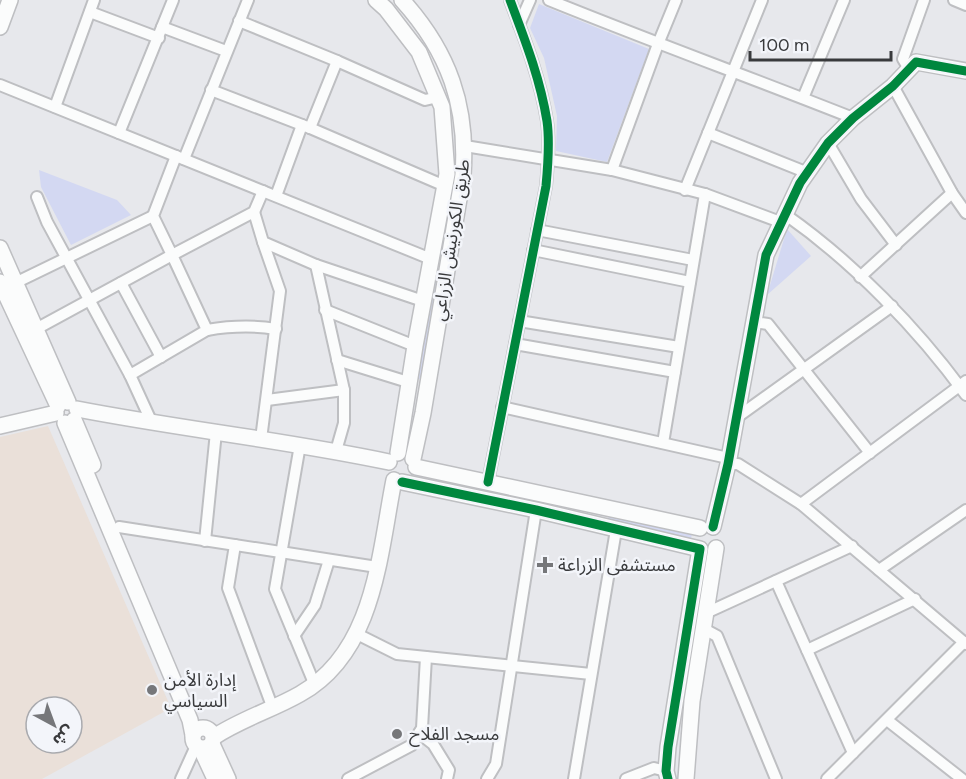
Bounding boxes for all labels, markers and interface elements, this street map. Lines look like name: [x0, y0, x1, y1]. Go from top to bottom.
scale bar: [750, 24, 891, 62]
text: 100 m: [759, 34, 809, 56]
street label: طريق الكورنيش الزراعي: [427, 158, 477, 323]
place label: مستشفى الزراعة: [558, 554, 676, 576]
marker: مستشفى الزراعة: [536, 556, 554, 574]
place label: إدارة الأمن السياسي: [164, 669, 236, 714]
marker: إدارة الأمن السياسي: [145, 683, 159, 697]
north arrow: [24, 695, 84, 755]
text: ش: [49, 722, 78, 750]
place label: مسجد الفلاح: [409, 723, 499, 747]
marker: مسجد الفلاح: [390, 727, 404, 741]

